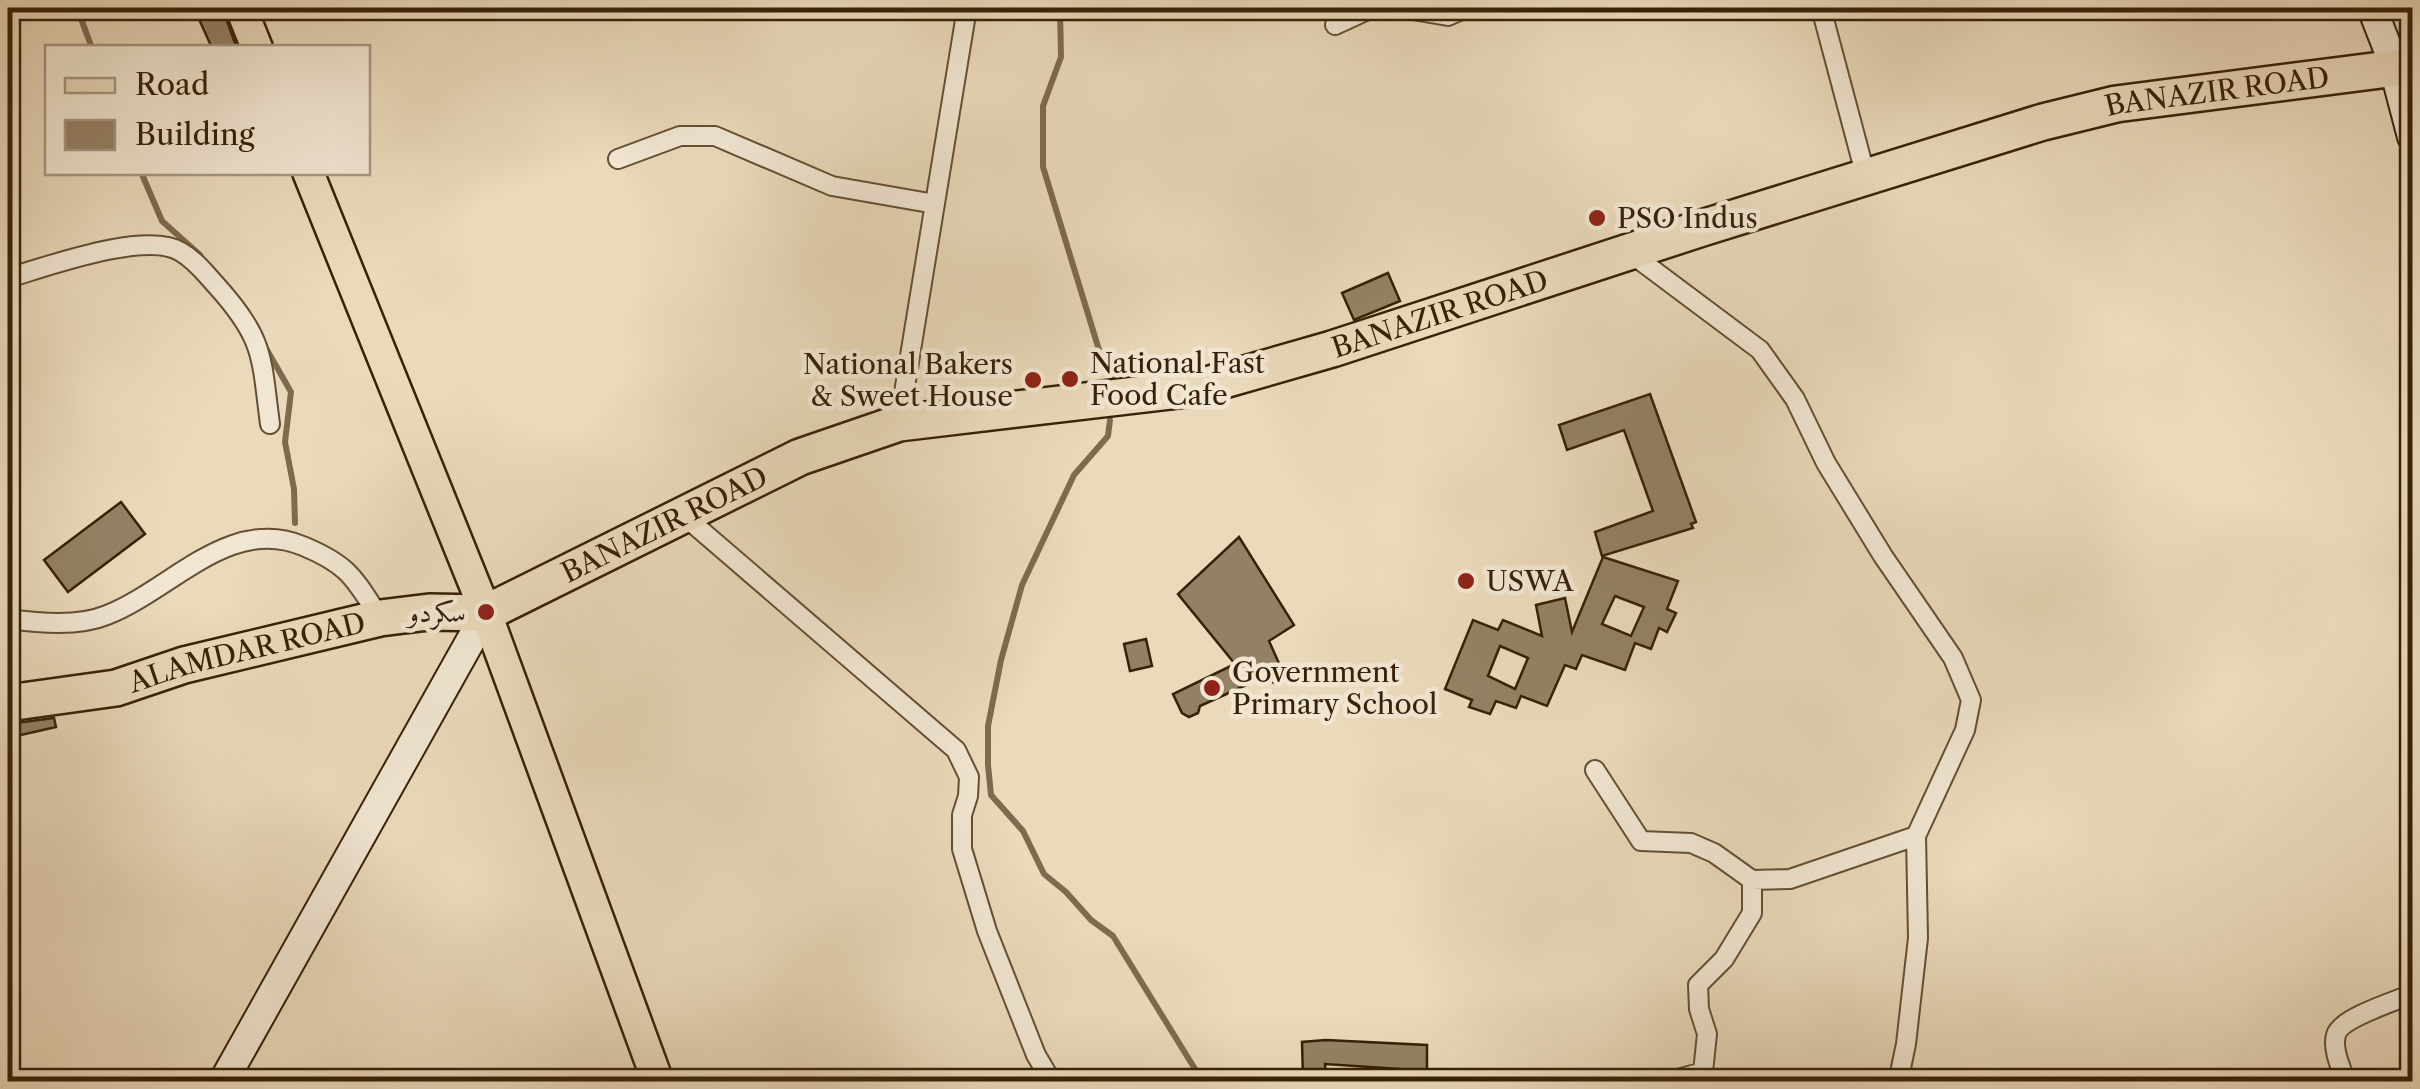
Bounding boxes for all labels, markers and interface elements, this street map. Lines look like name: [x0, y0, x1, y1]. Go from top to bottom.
legend: [45, 45, 370, 175]
street label: BANAZIR ROAD: [2101, 60, 2331, 123]
text: Road: [135, 66, 209, 103]
text: Building: [135, 116, 255, 153]
place label: PSO Indus: [1617, 201, 1758, 235]
marker: PSO Indus: [1586, 207, 1608, 229]
street label: BANAZIR ROAD: [1327, 263, 1552, 365]
place label: National Fast Food Cafe: [1090, 346, 1265, 412]
place label: National Bakers & Sweet House: [803, 347, 1013, 413]
marker: National Fast Food Cafe: [1059, 368, 1081, 390]
marker: National Bakers & Sweet House: [1022, 369, 1044, 391]
street label: BANAZIR ROAD: [556, 459, 773, 590]
place label: USWA: [1486, 564, 1575, 598]
marker: USWA: [1455, 570, 1477, 592]
place label: سکردو: [405, 595, 466, 631]
marker: سکردو: [475, 601, 497, 623]
street label: ALAMDAR ROAD: [123, 605, 369, 700]
place label: Government Primary School: [1232, 655, 1437, 721]
marker: Government Primary School: [1201, 677, 1223, 699]

